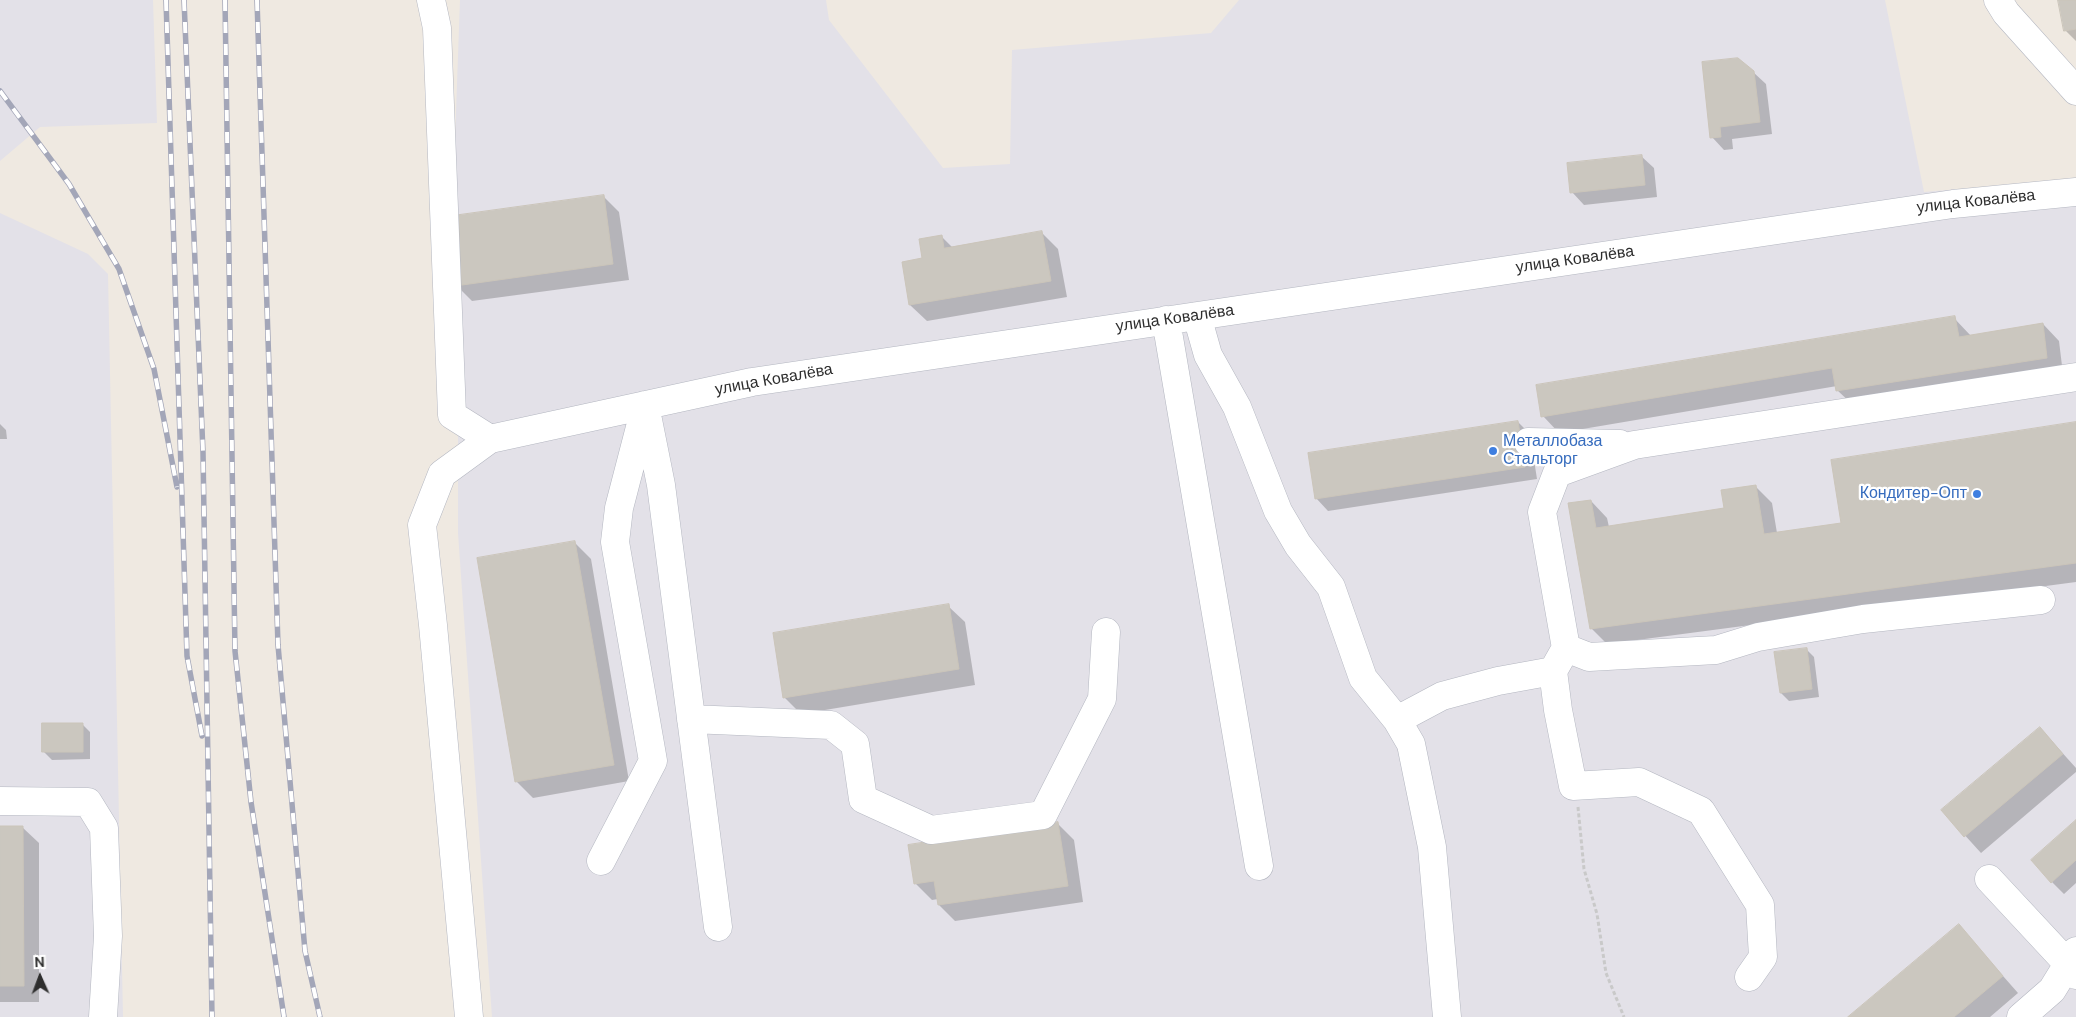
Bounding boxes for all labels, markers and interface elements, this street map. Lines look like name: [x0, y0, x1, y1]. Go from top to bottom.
street label: улица Ковалёва: [1916, 186, 2036, 218]
street label: улица Ковалёва: [1515, 242, 1635, 278]
street label: улица Ковалёва: [1115, 301, 1235, 337]
street label: улица Ковалёва: [714, 360, 834, 400]
place label: Металлобаза Стальторг: [1503, 432, 1602, 470]
marker: Металлобаза Стальторг: [1487, 445, 1499, 457]
place label: Кондитер-Опт: [1860, 484, 1967, 504]
marker: Кондитер-Опт: [1971, 488, 1983, 500]
north arrow: [15, 952, 65, 1002]
text: N: [34, 953, 45, 971]

